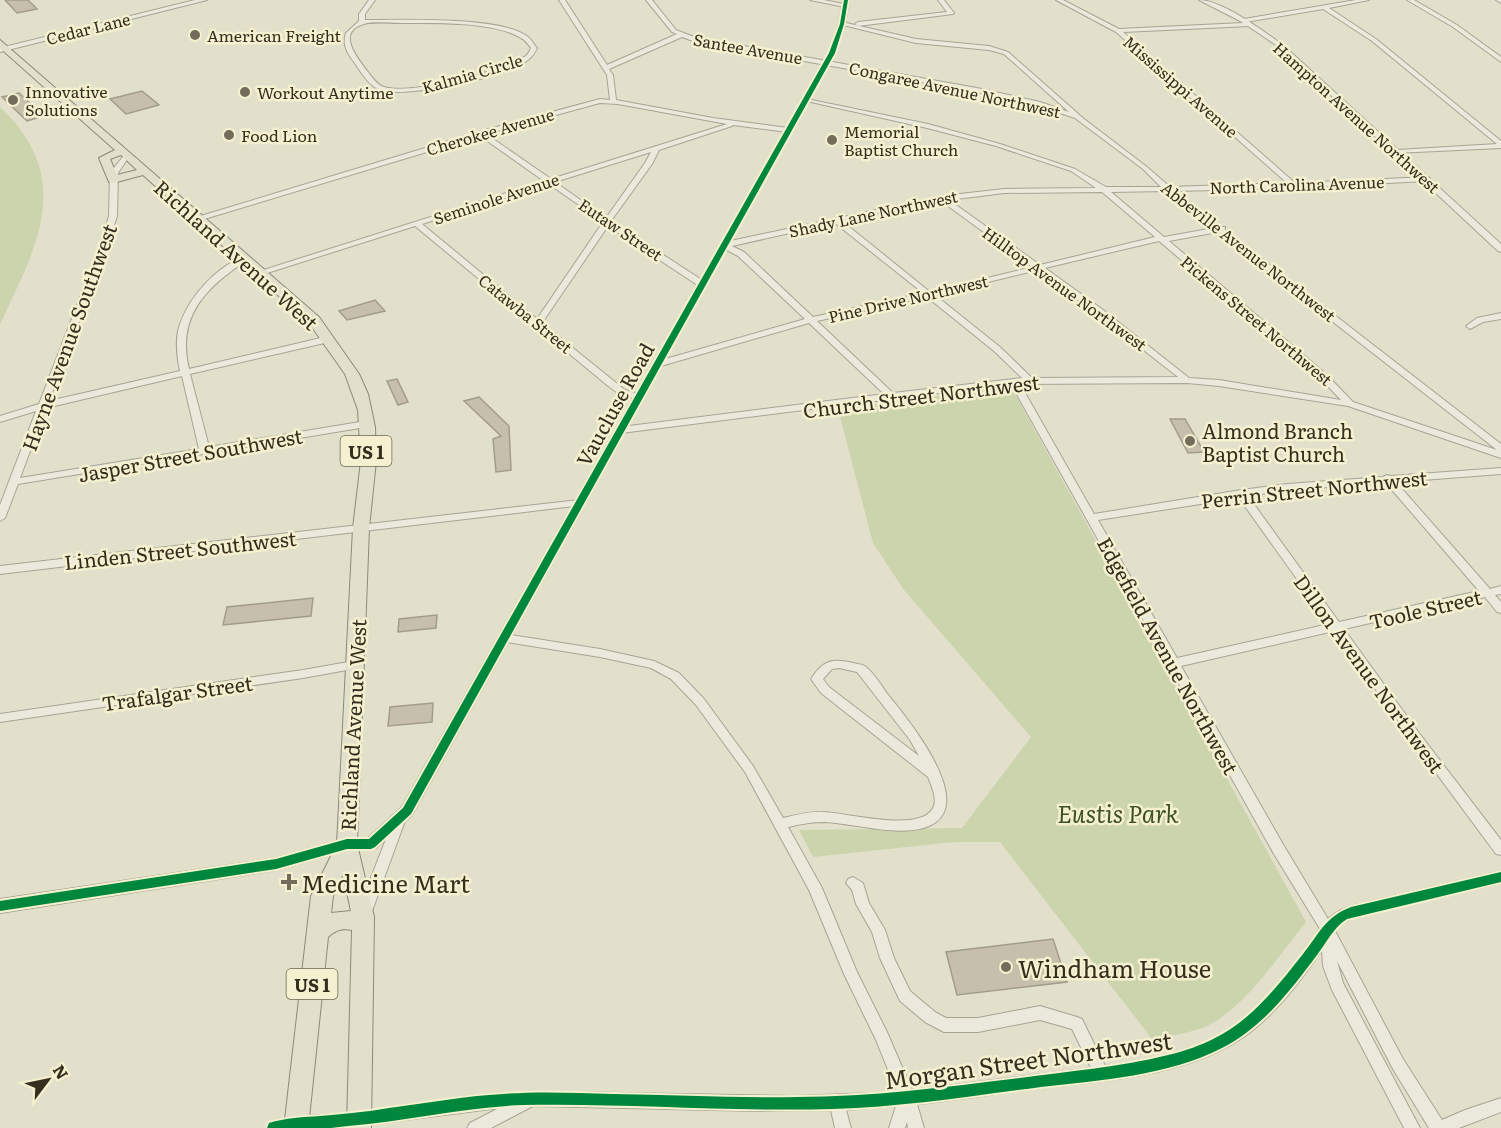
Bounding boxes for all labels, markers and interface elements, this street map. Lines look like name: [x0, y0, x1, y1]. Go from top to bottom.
street label: Cedar Lane: [43, 6, 133, 50]
place label: American Freight: [207, 23, 342, 47]
street label: Santee Avenue: [692, 27, 804, 69]
marker: American Freight: [188, 28, 202, 42]
street label: Mississippi Avenue: [1118, 29, 1244, 143]
street label: Hampton Avenue Northwest: [1268, 36, 1446, 199]
street label: Kalmia Circle: [419, 47, 525, 99]
street label: Congaree Avenue Northwest: [847, 55, 1064, 123]
place label: Innovative Solutions: [25, 79, 108, 121]
place label: Workout Anytime: [257, 80, 394, 104]
marker: Workout Anytime: [238, 85, 252, 99]
marker: Innovative Solutions: [6, 93, 20, 107]
street label: Cherokee Avenue: [423, 101, 557, 161]
place label: Memorial Baptist Church: [844, 119, 959, 161]
place label: Food Lion: [241, 123, 318, 147]
marker: Food Lion: [222, 128, 236, 142]
marker: Memorial Baptist Church: [825, 133, 839, 147]
street label: Seminole Avenue: [430, 166, 562, 230]
street label: North Carolina Avenue: [1209, 169, 1385, 199]
street label: Richland Avenue West: [148, 172, 326, 336]
street label: Abbeville Avenue Northwest: [1157, 175, 1342, 327]
street label: Shady Lane Northwest: [786, 183, 960, 243]
street label: Eutaw Street: [574, 192, 668, 266]
street label: Hayne Avenue Southwest: [13, 219, 123, 455]
street label: Hilltop Avenue Northwest: [978, 220, 1153, 356]
street label: Pickens Street Northwest: [1176, 249, 1338, 391]
street label: Catawba Street: [474, 268, 578, 359]
street label: Pine Drive Northwest: [826, 268, 991, 328]
street label: Vaucluse Road: [568, 337, 660, 471]
street label: Church Street Northwest: [801, 366, 1041, 424]
place label: Almond Branch Baptist Church: [1202, 415, 1353, 468]
street label: Jasper Street Southwest: [75, 419, 305, 489]
marker: Almond Branch Baptist Church: [1183, 434, 1197, 448]
road number: US 1: [340, 436, 392, 466]
street label: Perrin Street Northwest: [1199, 461, 1429, 515]
street label: Linden Street Southwest: [62, 522, 298, 576]
street label: Edgefield Avenue Northwest: [1091, 531, 1247, 779]
street label: Dillon Avenue Northwest: [1288, 567, 1452, 779]
street label: Toole Street: [1366, 580, 1484, 636]
street label: Richland Avenue West: [331, 618, 373, 832]
street label: Trafalgar Street: [100, 667, 254, 717]
park label: Eustis Park: [1057, 795, 1180, 830]
place label: Medicine Mart: [301, 865, 470, 900]
marker: Medicine Mart: [282, 875, 296, 889]
place label: Windham House: [1018, 950, 1211, 985]
marker: Windham House: [999, 960, 1013, 974]
road number: US 1: [286, 969, 338, 999]
street label: Morgan Street Northwest: [882, 1021, 1174, 1097]
north arrow: [18, 1050, 78, 1110]
text: N: [48, 1059, 75, 1084]

